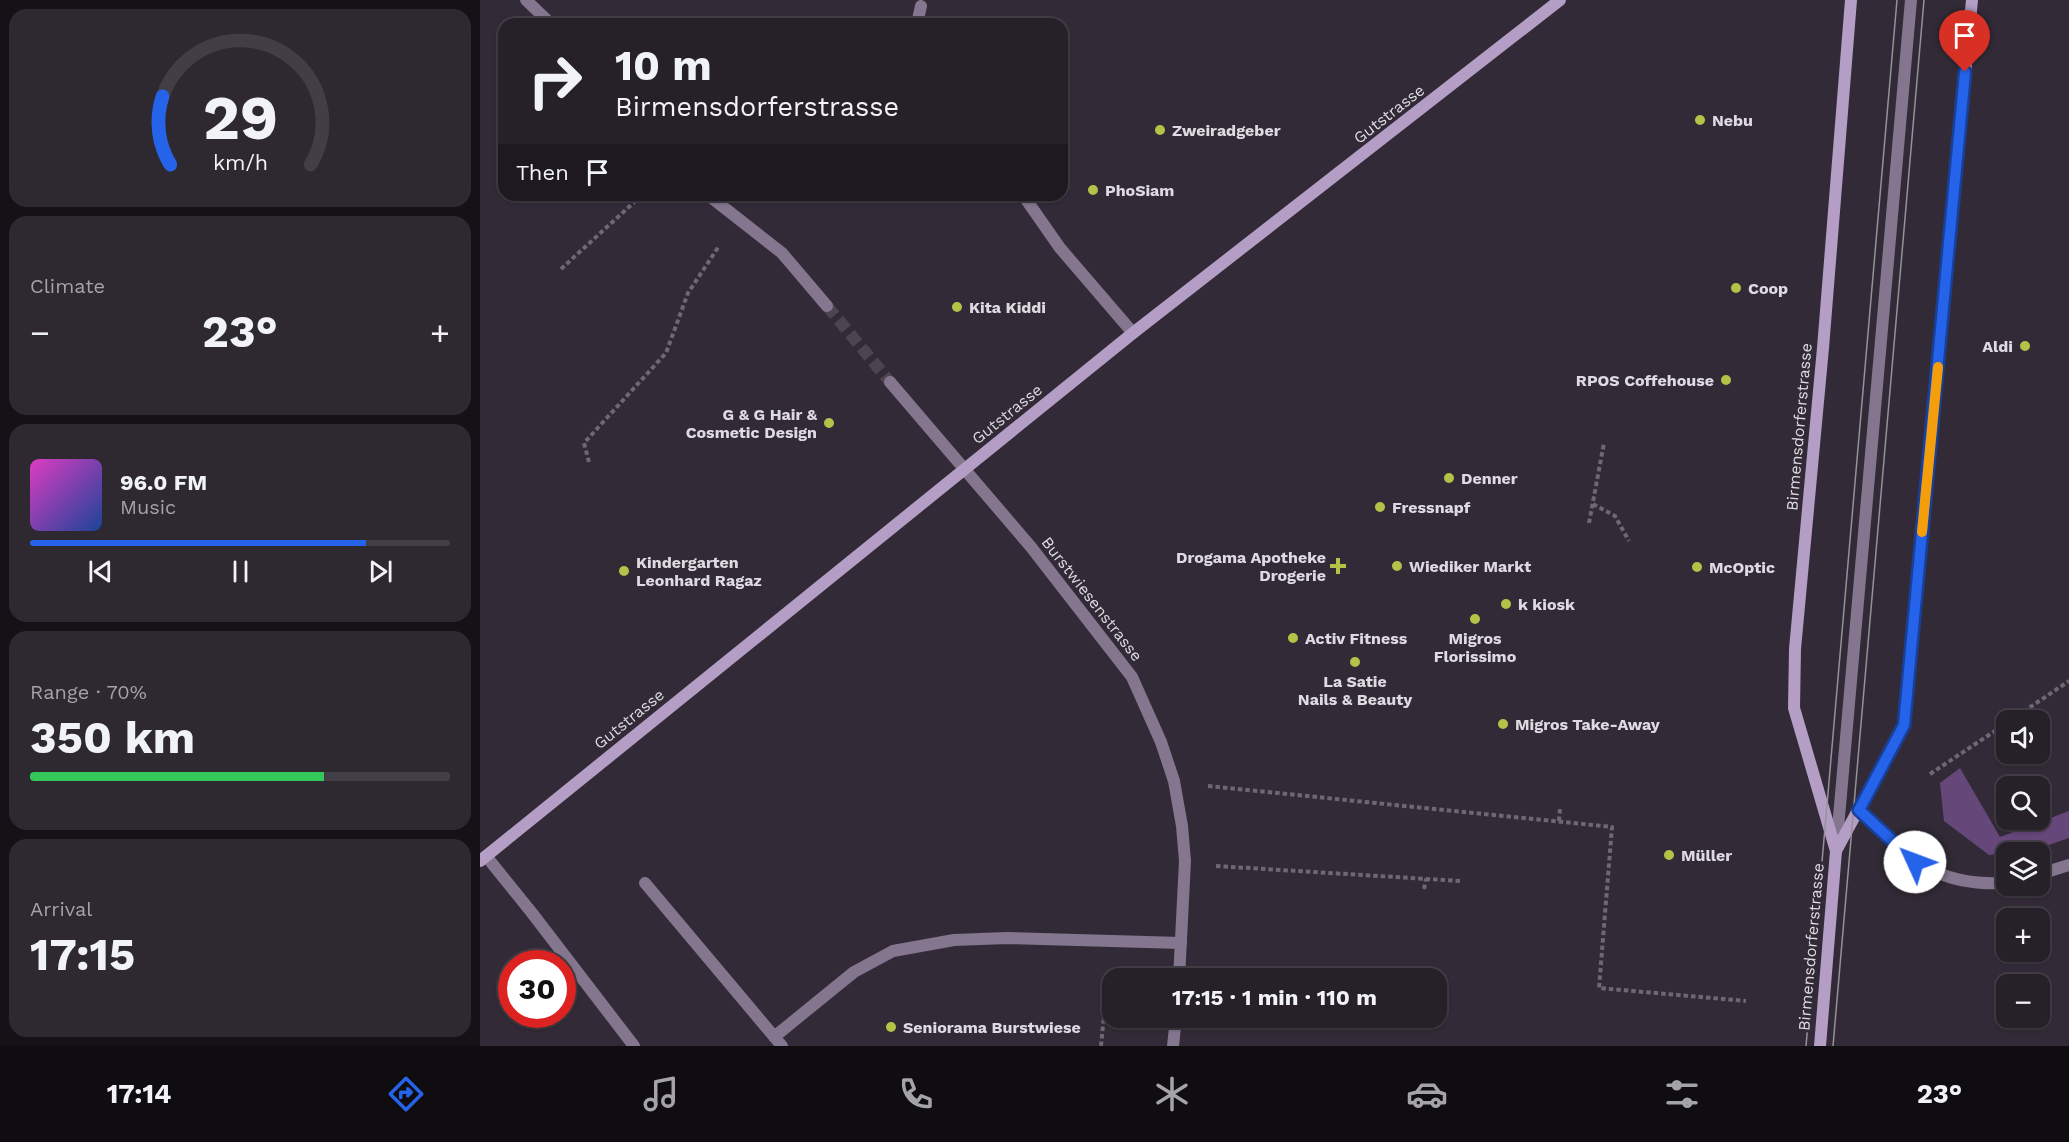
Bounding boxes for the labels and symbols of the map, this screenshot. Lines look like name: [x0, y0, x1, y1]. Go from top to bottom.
pin: [1939, 10, 1990, 72]
street label: Gutstrasse: [1350, 80, 1428, 148]
place label: Nebu: [1712, 111, 1753, 130]
marker: Nebu: [1693, 113, 1707, 127]
place label: Zweiradgeber: [1172, 121, 1281, 140]
marker: Zweiradgeber: [1153, 123, 1167, 137]
place label: PhoSiam: [1105, 181, 1174, 200]
marker: PhoSiam: [1086, 183, 1100, 197]
place label: Coop: [1748, 279, 1788, 298]
marker: Coop: [1729, 281, 1743, 295]
place label: Kita Kiddi: [969, 298, 1046, 317]
marker: Kita Kiddi: [950, 300, 964, 314]
place label: Aldi: [1982, 337, 2013, 356]
marker: Aldi: [2018, 339, 2032, 353]
street label: Birmensdorferstrasse: [1782, 342, 1816, 512]
place label: RPOS Coffehouse: [1576, 371, 1714, 390]
marker: RPOS Coffehouse: [1719, 373, 1733, 387]
street label: Gutstrasse: [968, 380, 1046, 448]
place label: G & G Hair & Cosmetic Design: [686, 405, 818, 442]
marker: G & G Hair & Cosmetic Design: [822, 416, 836, 430]
place label: Denner: [1461, 469, 1518, 488]
marker: Denner: [1442, 471, 1456, 485]
place label: Fressnapf: [1392, 498, 1471, 517]
marker: Fressnapf: [1373, 500, 1387, 514]
street label: Burstwiesenstrasse: [1038, 533, 1146, 665]
place label: Drogama Apotheke Drogerie: [1176, 548, 1326, 585]
place label: Kindergarten Leonhard Ragaz: [636, 553, 762, 590]
place label: Wiediker Markt: [1409, 557, 1531, 576]
place label: McOptic: [1709, 558, 1775, 577]
marker: Drogama Apotheke Drogerie: [1331, 559, 1345, 573]
marker: Wiediker Markt: [1390, 559, 1404, 573]
marker: McOptic: [1690, 560, 1704, 574]
marker: Kindergarten Leonhard Ragaz: [617, 564, 631, 578]
place label: k kiosk: [1518, 595, 1575, 614]
marker: k kiosk: [1499, 597, 1513, 611]
marker: Migros Florissimo: [1468, 612, 1482, 626]
place label: Activ Fitness: [1305, 629, 1408, 648]
place label: Migros Florissimo: [1434, 629, 1517, 666]
marker: Activ Fitness: [1286, 631, 1300, 645]
marker: La Satie Nails & Beauty: [1348, 655, 1362, 669]
place label: La Satie Nails & Beauty: [1298, 672, 1413, 709]
street label: Gutstrasse: [590, 685, 668, 753]
place label: Migros Take-Away: [1515, 715, 1661, 734]
marker: Migros Take-Away: [1496, 717, 1510, 731]
position arrow: [1883, 830, 1947, 894]
place label: Müller: [1681, 846, 1732, 865]
marker: Müller: [1662, 848, 1676, 862]
street label: Birmensdorferstrasse: [1794, 862, 1828, 1032]
speed limit sign: 30: [498, 950, 576, 1028]
place label: Seniorama Burstwiese: [903, 1018, 1081, 1037]
marker: Seniorama Burstwiese: [884, 1020, 898, 1034]

